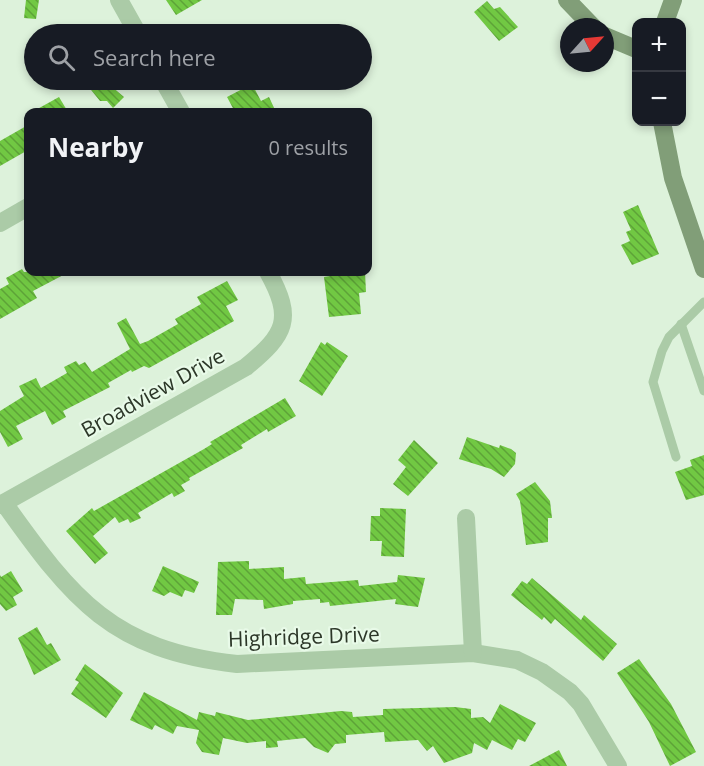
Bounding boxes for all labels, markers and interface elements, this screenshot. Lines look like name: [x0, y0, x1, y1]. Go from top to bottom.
north arrow: [560, 18, 614, 72]
map controls: [632, 18, 686, 126]
button: +: [632, 18, 686, 72]
search box: [24, 24, 372, 90]
icon: search: [45, 41, 78, 74]
text: Search here: [93, 42, 216, 72]
button: −: [632, 72, 686, 126]
text: Nearby: [48, 129, 143, 165]
text: 0 results: [268, 134, 348, 161]
street label: Broadview Drive: [76, 341, 229, 443]
street label: Highridge Drive: [228, 619, 380, 653]

